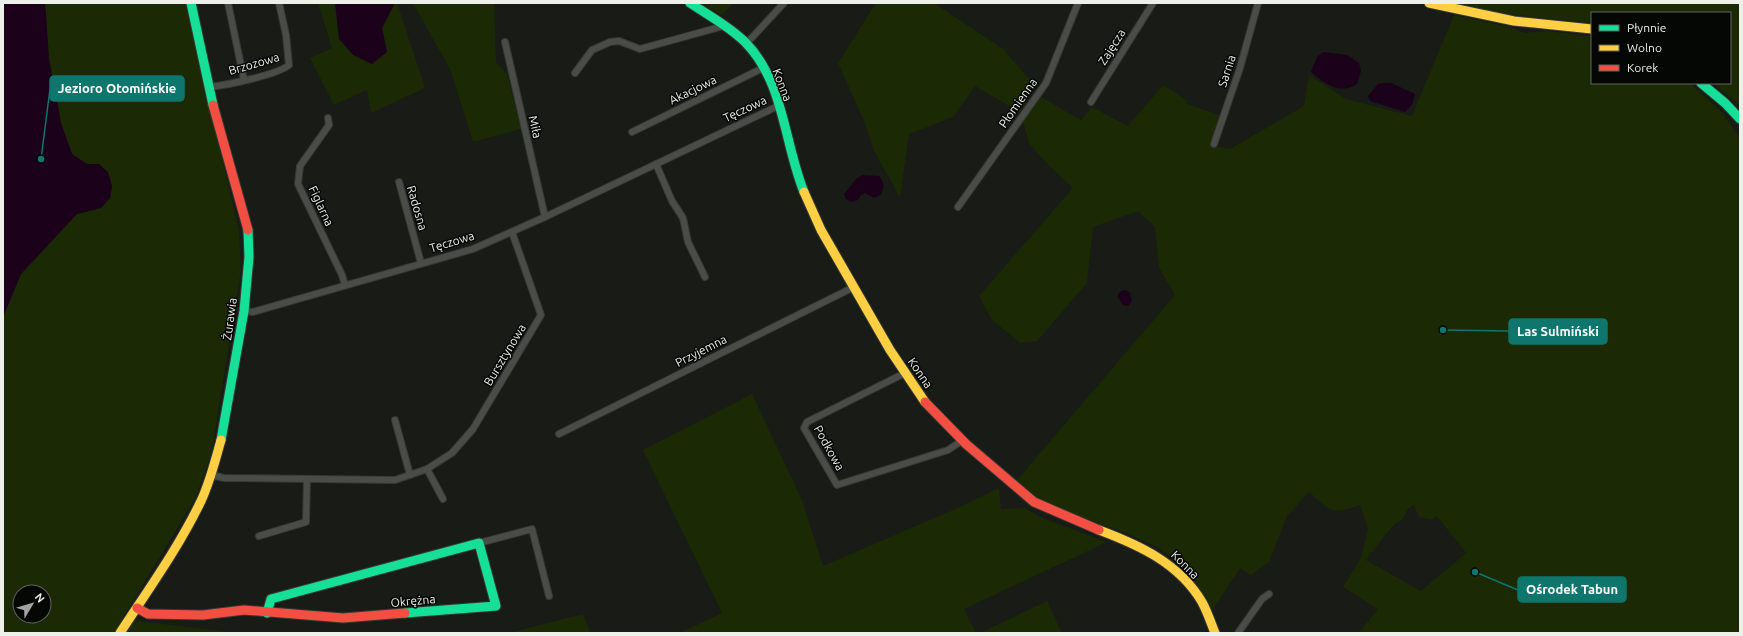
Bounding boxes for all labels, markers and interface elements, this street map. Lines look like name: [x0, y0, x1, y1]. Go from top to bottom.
legend: [1591, 12, 1731, 84]
text: Płynnie: [1627, 21, 1666, 34]
street label: Zajęcza: [1096, 26, 1128, 67]
text: Wolno: [1627, 41, 1662, 54]
street label: Brzozowa: [227, 50, 281, 77]
street label: Sarnia: [1215, 53, 1238, 89]
text: Korek: [1627, 61, 1658, 74]
street label: Konna: [770, 67, 795, 103]
street label: Akacjowa: [667, 73, 719, 107]
callout: Jezioro Otomińskie: [50, 76, 184, 101]
street label: Płomienna: [996, 76, 1039, 130]
text: Jezioro Otomińskie: [58, 81, 176, 95]
street label: Tęczowa: [721, 93, 768, 124]
street label: Miła: [527, 114, 544, 139]
street label: Figlarna: [306, 184, 336, 228]
street label: Radosna: [405, 184, 430, 232]
street label: Tęczowa: [428, 229, 476, 254]
street label: Żurawia: [220, 297, 239, 341]
callout: Las Sulmiński: [1509, 319, 1607, 344]
street label: Bursztynowa: [481, 322, 528, 388]
text: Las Sulmiński: [1517, 324, 1599, 338]
street label: Przyjemna: [673, 332, 729, 369]
street label: Konna: [906, 355, 935, 390]
street label: Podkowa: [812, 423, 847, 473]
street label: Konna: [1169, 548, 1202, 581]
callout: Ośrodek Tabun: [1518, 577, 1626, 602]
text: Ośrodek Tabun: [1526, 582, 1618, 596]
north arrow: [12, 584, 52, 624]
text: N: [33, 591, 47, 605]
street label: Okrężna: [390, 592, 436, 609]

